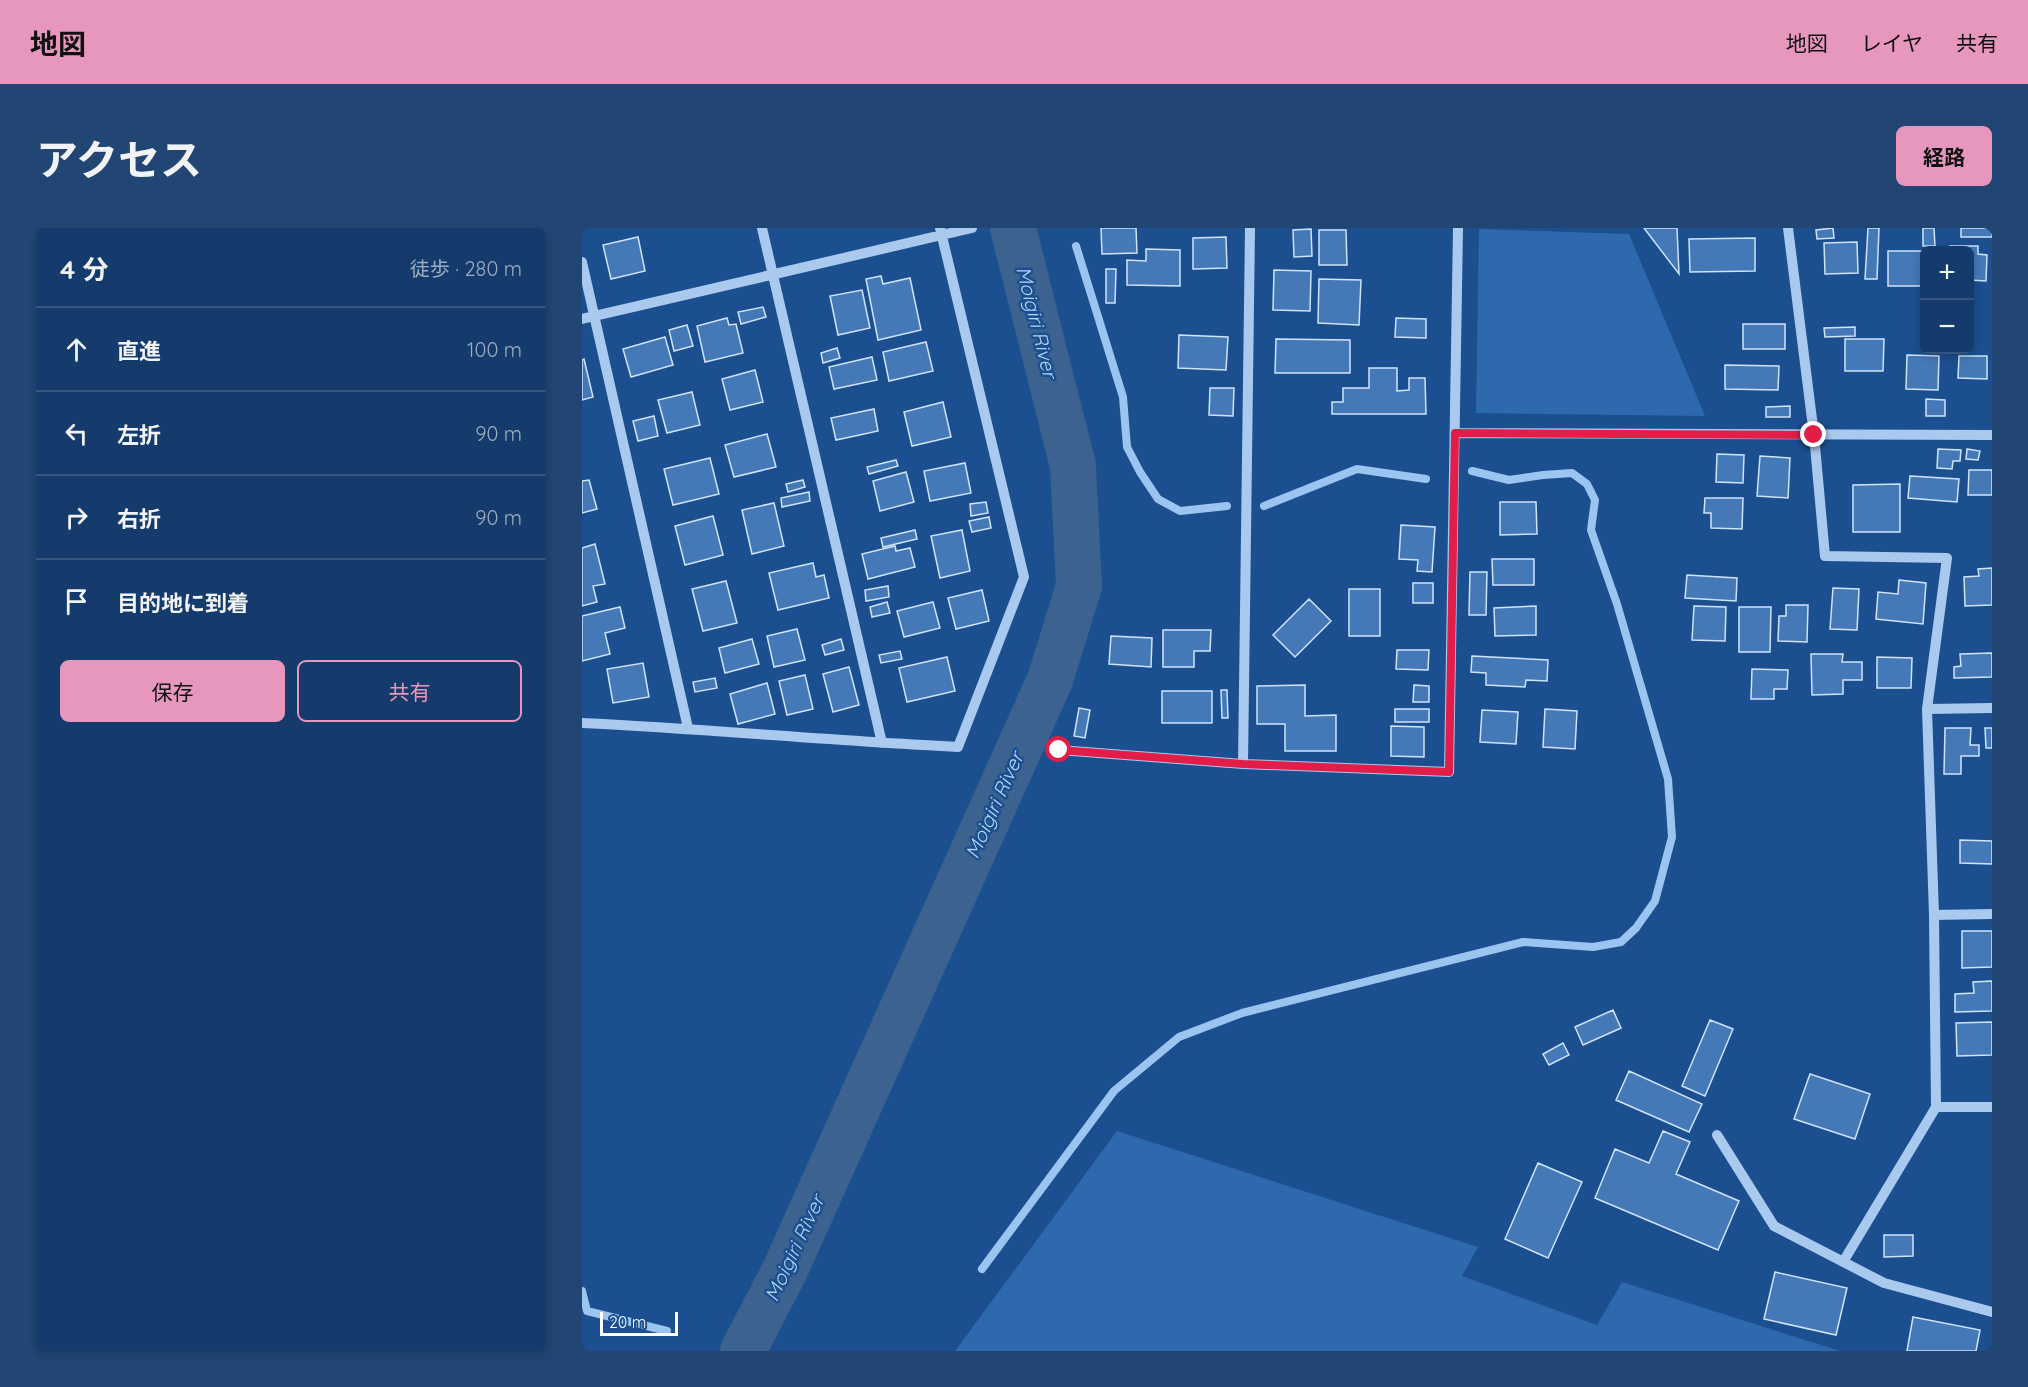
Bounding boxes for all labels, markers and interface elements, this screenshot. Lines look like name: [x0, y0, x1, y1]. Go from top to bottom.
text: 地図: [30, 26, 86, 61]
text: 地図: [1786, 30, 1828, 56]
text: レイヤ: [1861, 30, 1923, 56]
text: 共有: [1956, 30, 1998, 56]
button: 経路: [1896, 126, 1992, 186]
text: アクセス: [36, 133, 202, 186]
map controls: [1920, 246, 1974, 354]
button: +: [1920, 246, 1974, 300]
text: 4 分: [60, 253, 109, 286]
text: 徒歩 · 280 m: [410, 256, 522, 281]
water label: Moigiri River: [1011, 264, 1064, 383]
button: −: [1920, 300, 1974, 354]
icon: ahead: [60, 333, 93, 366]
text: 直進: [117, 337, 161, 365]
text: 100 m: [467, 337, 522, 362]
icon: left: [60, 417, 93, 450]
text: 左折: [117, 421, 161, 449]
text: 90 m: [475, 421, 522, 446]
route end: [1800, 421, 1826, 447]
icon: right: [60, 501, 93, 534]
text: 右折: [117, 505, 161, 533]
text: 90 m: [475, 505, 522, 530]
icon: arrive: [60, 585, 93, 618]
text: 目的地に到着: [117, 589, 249, 617]
button: 保存: [60, 660, 285, 722]
button: 共有: [297, 660, 522, 722]
route start: [1045, 736, 1071, 762]
water label: Moigiri River: [959, 746, 1030, 862]
water label: Moigiri River: [759, 1189, 830, 1305]
scale bar: [600, 1309, 678, 1336]
text: 20 m: [609, 1312, 646, 1332]

